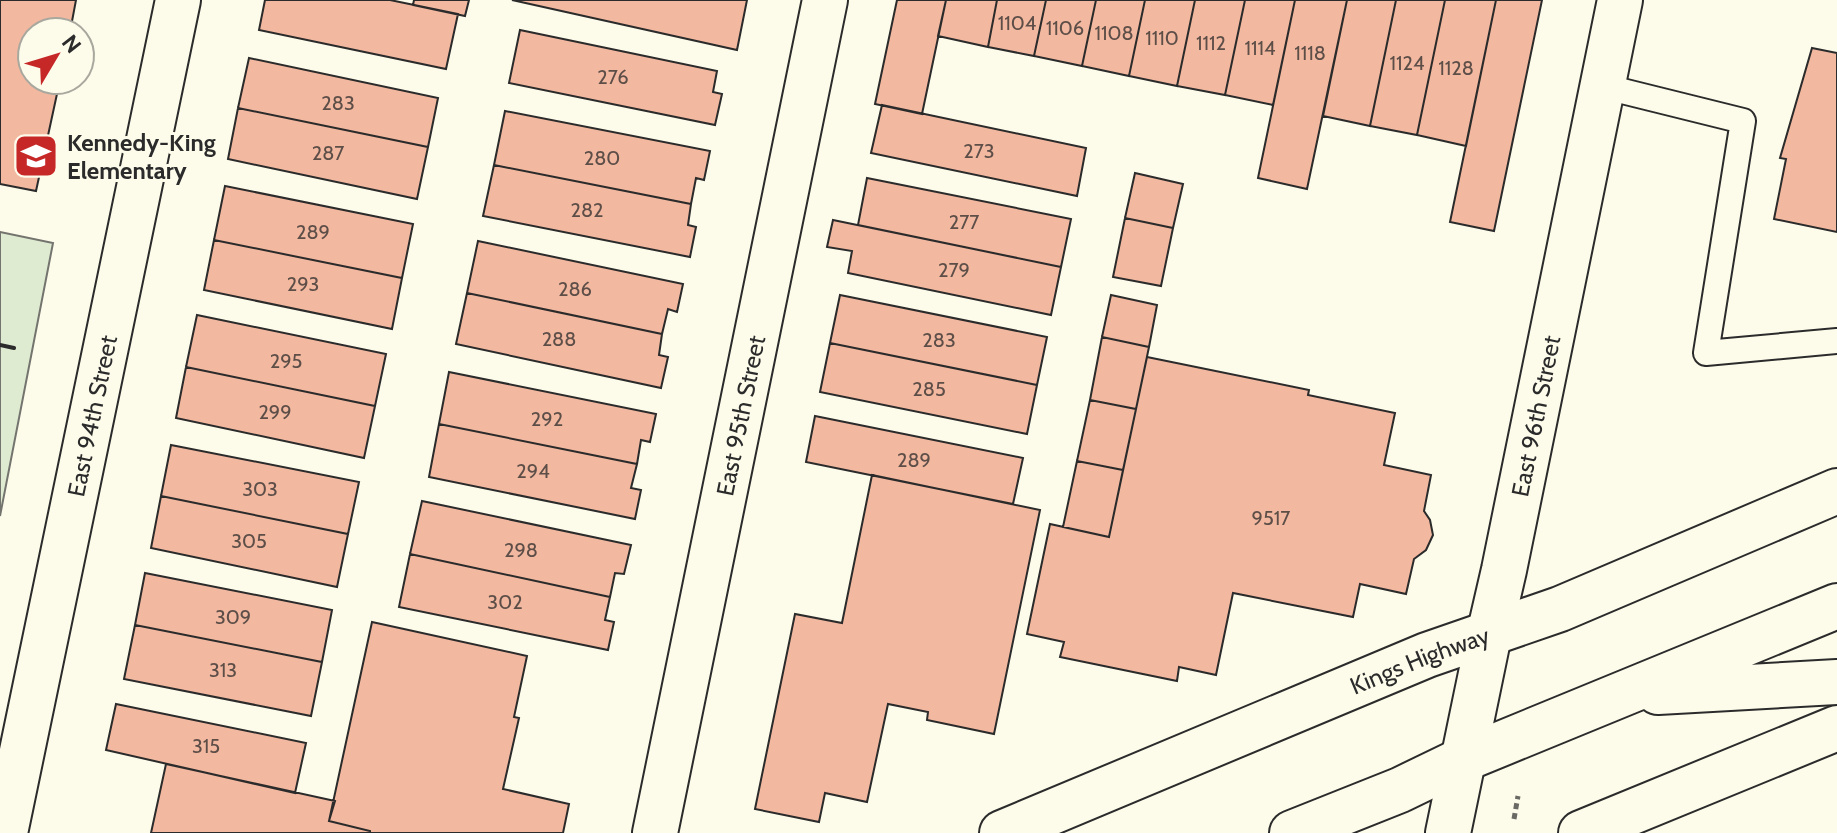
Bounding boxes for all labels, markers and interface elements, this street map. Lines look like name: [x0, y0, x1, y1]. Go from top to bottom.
house number: 1104: [998, 11, 1037, 35]
north arrow: [16, 16, 96, 96]
house number: 1106: [1046, 16, 1084, 40]
house number: 1108: [1094, 21, 1134, 45]
house number: 1110: [1145, 26, 1179, 50]
text: N: [56, 30, 87, 58]
house number: 1112: [1196, 31, 1226, 55]
house number: 1114: [1244, 36, 1276, 60]
house number: 1118: [1294, 41, 1326, 65]
house number: 1124: [1389, 51, 1425, 75]
house number: 1128: [1438, 56, 1474, 80]
house number: 276: [597, 65, 629, 89]
house number: 283: [321, 91, 355, 115]
place label: Kennedy-King Elementary: [67, 128, 216, 185]
school or university icon: Kennedy-King Elementary: [12, 132, 60, 180]
house number: 273: [963, 139, 995, 163]
house number: 287: [312, 141, 344, 165]
house number: 280: [584, 146, 620, 170]
house number: 282: [570, 198, 604, 222]
house number: 277: [949, 210, 979, 234]
house number: 289: [296, 220, 330, 244]
house number: 279: [938, 258, 970, 282]
house number: 293: [287, 272, 319, 296]
house number: 286: [558, 277, 592, 301]
house number: 288: [542, 327, 576, 351]
house number: 283: [922, 328, 956, 352]
street label: East 94th Street: [61, 333, 122, 499]
street label: East 95th Street: [710, 333, 771, 498]
street label: East 96th Street: [1505, 333, 1566, 499]
house number: 295: [270, 349, 302, 373]
house number: 285: [912, 377, 946, 401]
house number: 299: [258, 400, 292, 424]
house number: 292: [531, 407, 563, 431]
house number: 289: [897, 448, 931, 472]
house number: 294: [516, 459, 550, 483]
house number: 303: [242, 477, 278, 501]
house number: 9517: [1252, 506, 1290, 530]
house number: 305: [231, 529, 267, 553]
house number: 298: [504, 538, 538, 562]
house number: 302: [487, 590, 523, 614]
house number: 309: [215, 605, 251, 629]
street label: Kings Highway: [1345, 620, 1493, 700]
house number: 313: [209, 658, 237, 682]
house number: 315: [192, 734, 220, 758]

